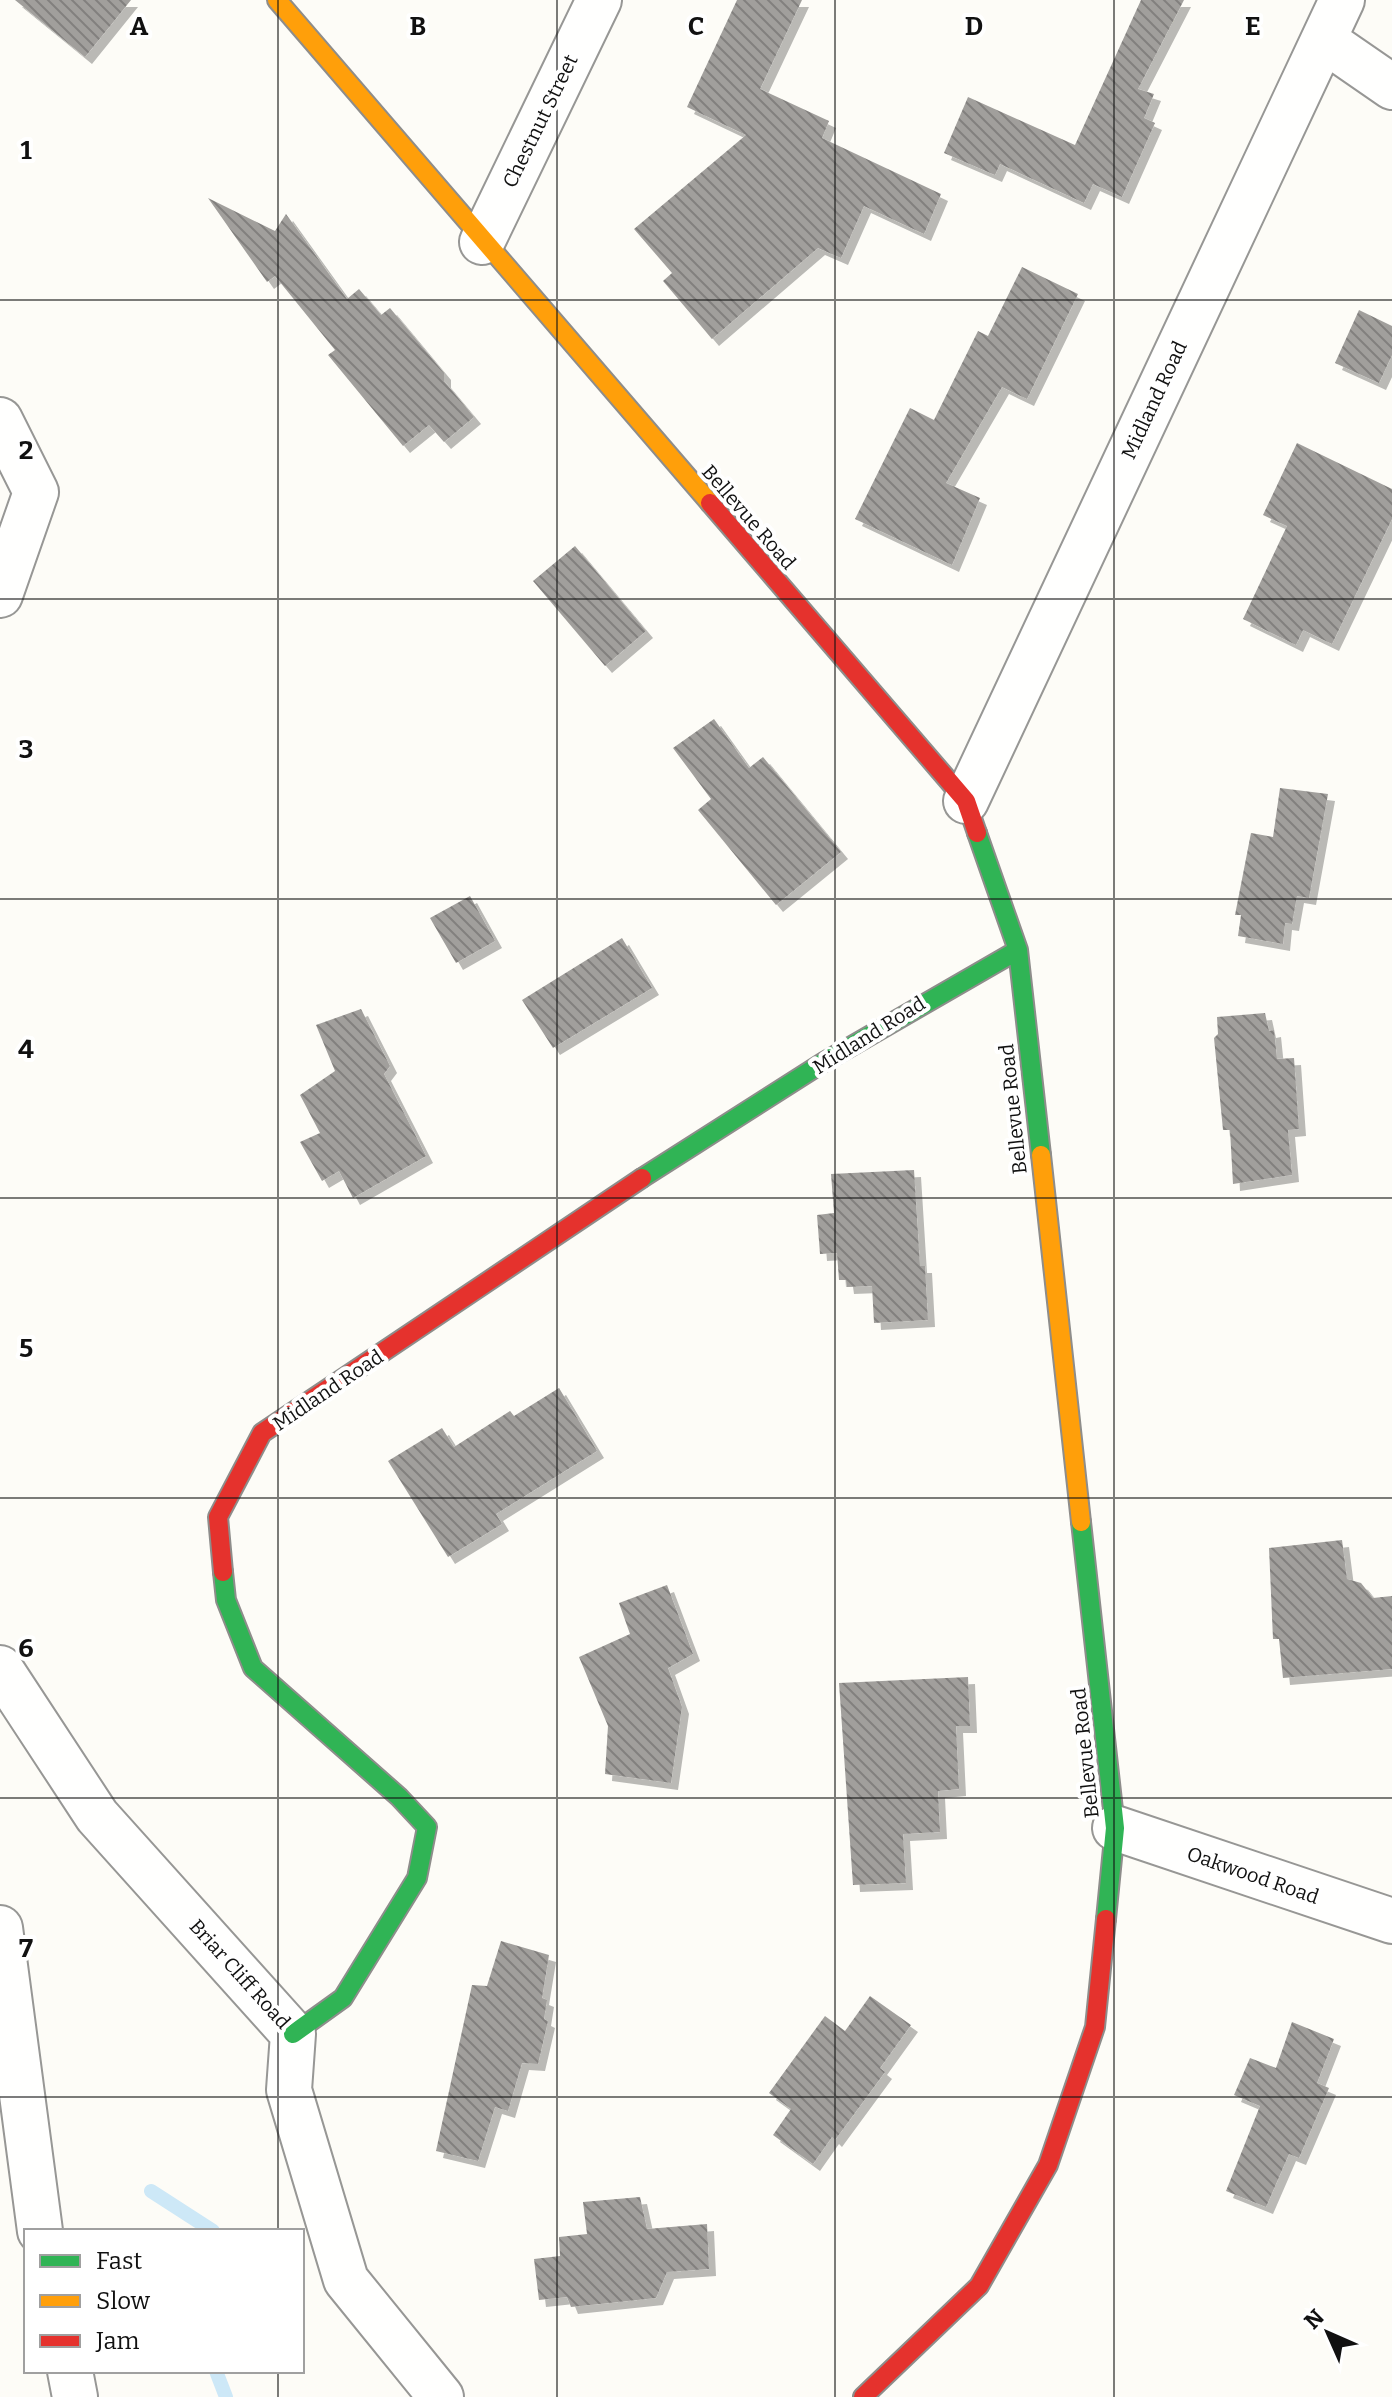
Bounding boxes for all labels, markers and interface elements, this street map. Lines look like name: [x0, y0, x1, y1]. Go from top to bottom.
text: A: [130, 11, 149, 42]
text: B: [410, 11, 426, 42]
text: C: [688, 11, 704, 42]
text: D: [965, 11, 983, 42]
text: E: [1245, 11, 1261, 42]
street label: Chestnut Street: [497, 50, 583, 192]
text: 1: [20, 135, 32, 166]
street label: Midland Road: [1116, 337, 1192, 463]
text: 2: [19, 435, 33, 466]
street label: Bellevue Road: [697, 460, 801, 574]
text: 3: [19, 734, 33, 765]
street label: Midland Road: [809, 991, 930, 1079]
text: 4: [18, 1034, 34, 1065]
street label: Bellevue Road: [994, 1043, 1032, 1175]
text: 5: [19, 1333, 33, 1364]
street label: Midland Road: [268, 1344, 388, 1436]
text: 6: [18, 1633, 34, 1664]
street label: Bellevue Road: [1066, 1687, 1104, 1819]
street label: Oakwood Road: [1184, 1841, 1322, 1909]
street label: Briar Cliff Road: [185, 1914, 296, 2034]
text: 7: [19, 1933, 33, 1964]
legend: [24, 2229, 304, 2373]
text: Fast: [96, 2247, 142, 2275]
text: Slow: [96, 2287, 151, 2315]
north arrow: [1288, 2293, 1368, 2373]
text: N: [1299, 2304, 1330, 2335]
text: Jam: [95, 2327, 140, 2355]

